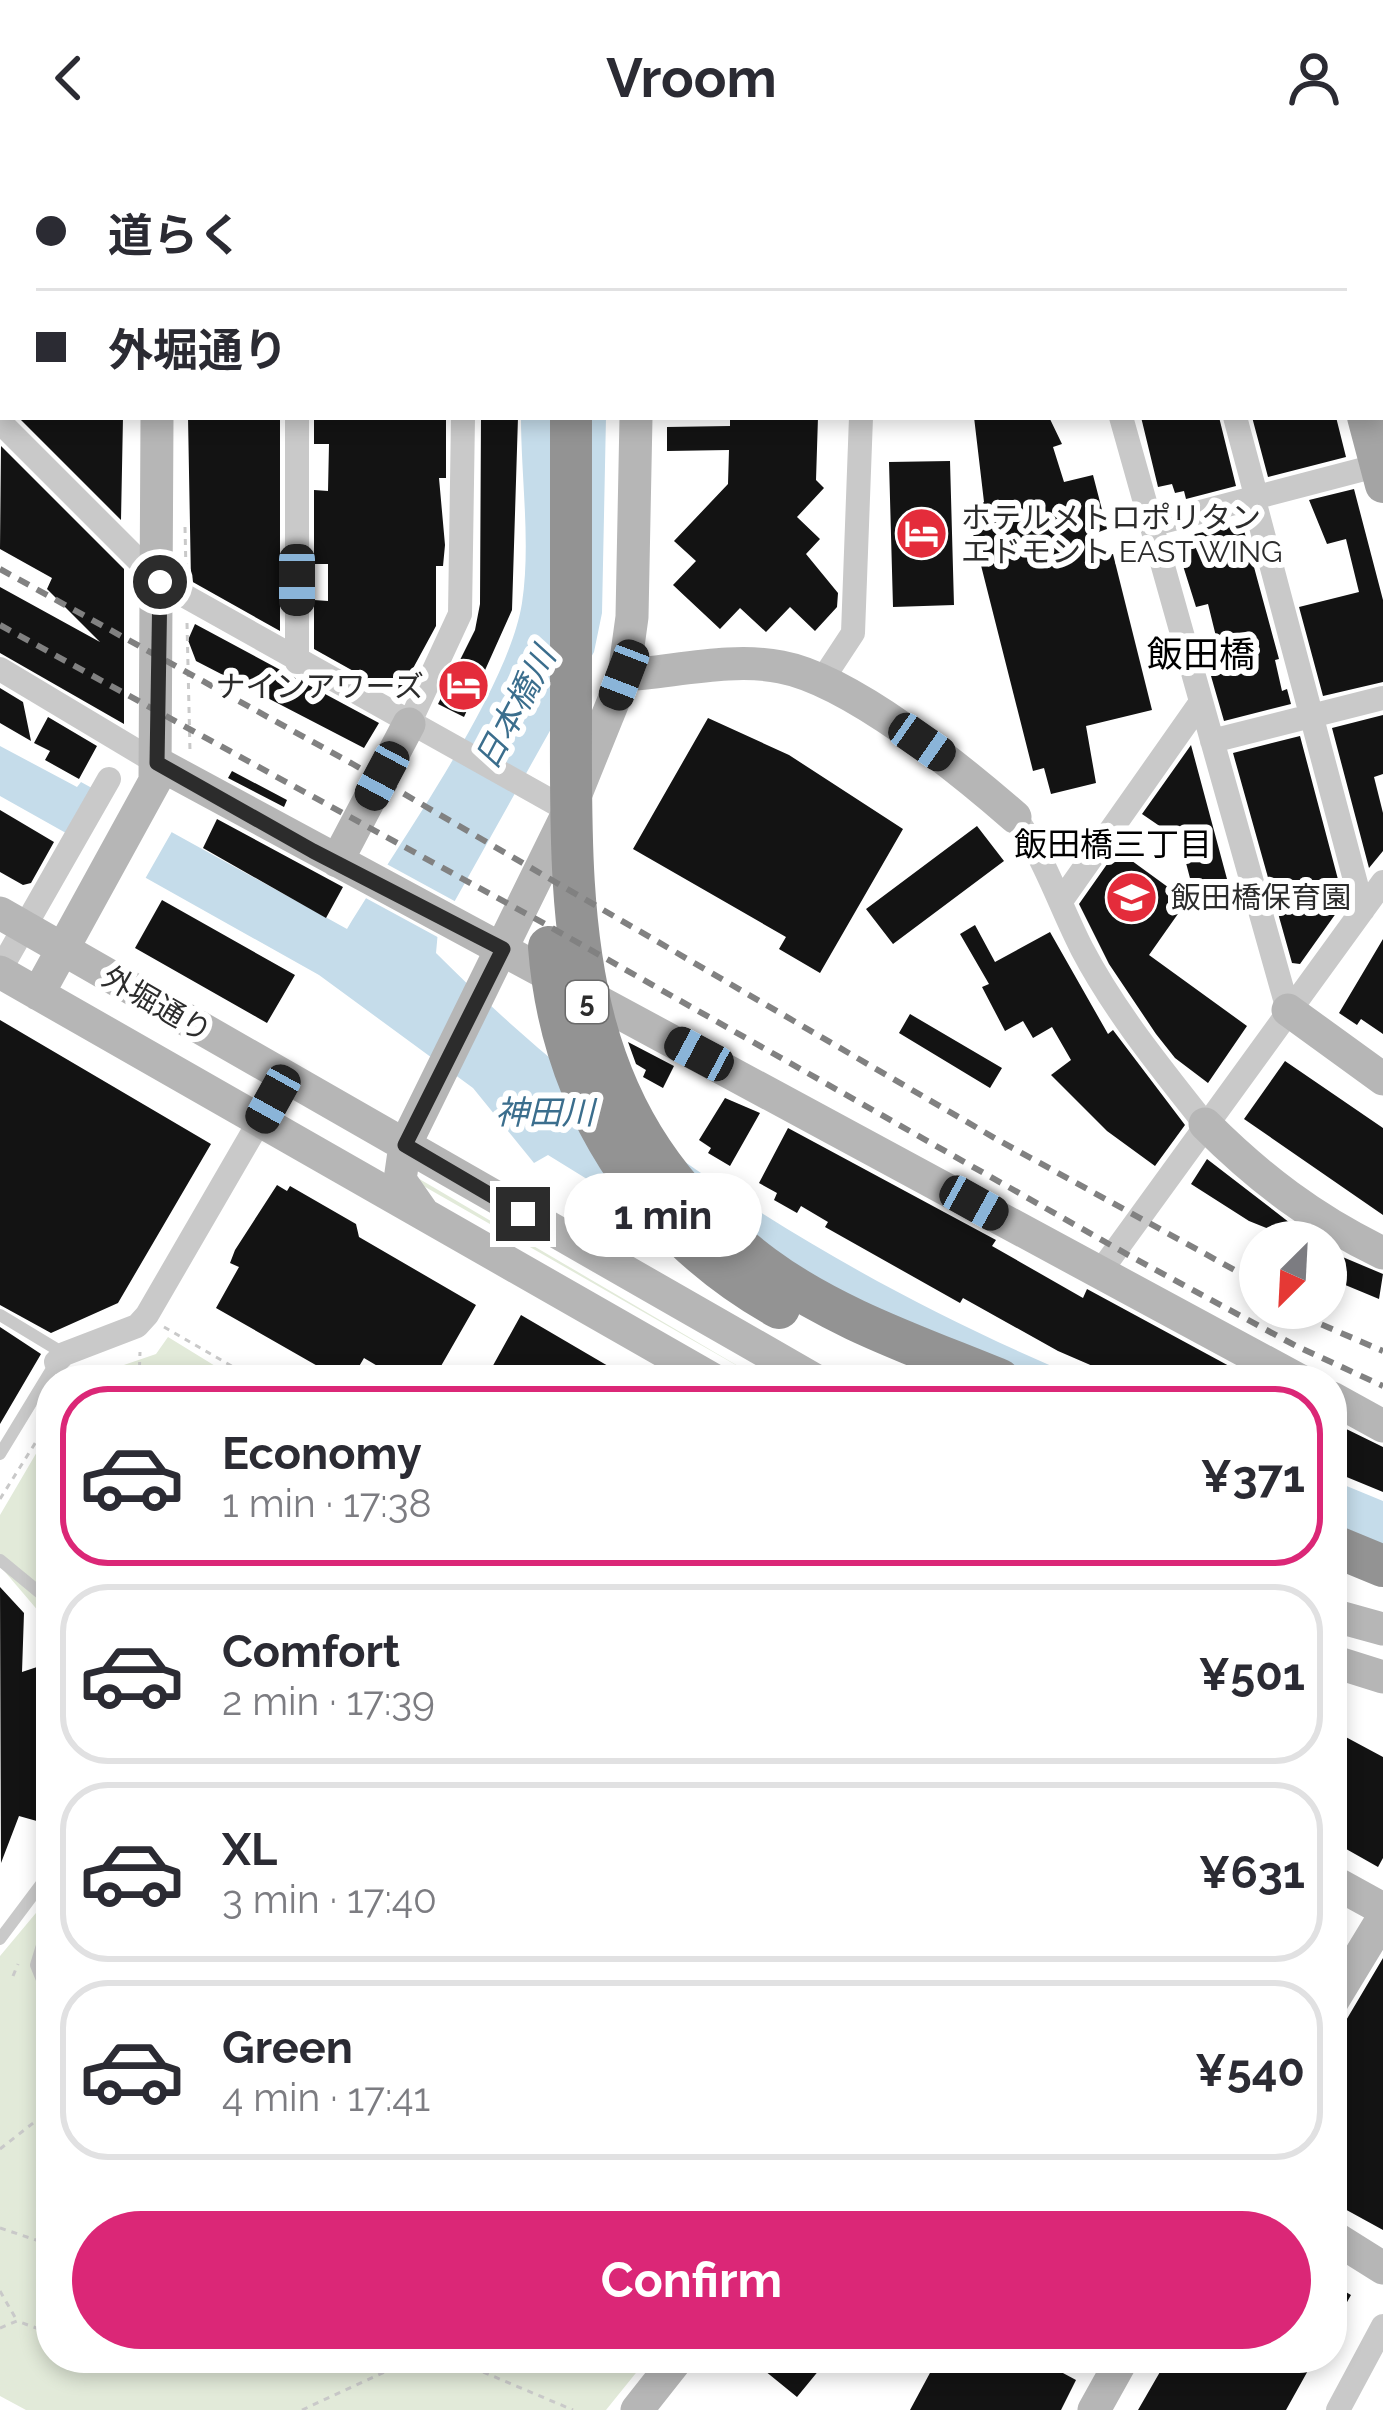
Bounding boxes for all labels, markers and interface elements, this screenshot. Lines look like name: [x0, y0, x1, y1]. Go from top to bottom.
icon: back: [36, 45, 102, 111]
icon: person: [1281, 45, 1347, 111]
text: Vroom: [606, 46, 777, 110]
text: 道らく: [108, 209, 243, 262]
text: 外堀通り: [108, 324, 288, 377]
place label: ホテルメトロポリタン エドモント EAST WING: [961, 500, 1283, 569]
hotel icon: ホテルメトロポリタン エドモント EAST WING: [894, 506, 950, 562]
car: [279, 544, 315, 616]
route start: [133, 555, 187, 609]
district label: 飯田橋: [1147, 633, 1255, 675]
car: [594, 635, 654, 715]
water label: 日本橋川: [467, 638, 565, 775]
hotel icon: ナインアワーズ: [435, 658, 491, 714]
place label: ナインアワーズ: [216, 669, 424, 704]
car: [882, 707, 962, 777]
car: [349, 736, 415, 816]
district label: 飯田橋三丁目: [1014, 825, 1212, 864]
school or university icon: 飯田橋保育園: [1104, 869, 1160, 925]
place label: 飯田橋保育園: [1171, 880, 1351, 915]
street label: 外堀通り: [96, 959, 218, 1049]
road number: 5: [566, 981, 608, 1023]
car: [659, 1021, 739, 1087]
car: [240, 1059, 306, 1139]
water label: 神田川: [496, 1093, 598, 1132]
car: [934, 1170, 1014, 1236]
callout: 1 min: [565, 1172, 763, 1256]
route end: [496, 1187, 550, 1241]
text: 1 min: [614, 1192, 712, 1238]
north arrow: [1239, 1221, 1347, 1329]
map controls: [1239, 1221, 1347, 1329]
icon: car: [78, 1422, 186, 1530]
text: Economy: [222, 1427, 422, 1480]
text: ¥371: [1200, 1450, 1305, 1503]
text: 1 min · 17:38: [222, 1480, 432, 1526]
icon: car: [78, 1620, 186, 1728]
text: Comfort: [222, 1625, 400, 1678]
text: ¥501: [1198, 1648, 1305, 1701]
text: 2 min · 17:39: [222, 1678, 435, 1724]
icon: car: [78, 1818, 186, 1926]
text: XL: [222, 1823, 277, 1876]
text: ¥631: [1199, 1846, 1305, 1899]
text: 3 min · 17:40: [222, 1876, 437, 1922]
icon: car: [78, 2016, 186, 2124]
text: Green: [222, 2021, 353, 2074]
text: ¥540: [1195, 2044, 1305, 2097]
text: 4 min · 17:41: [222, 2074, 430, 2120]
button: Confirm: [72, 2211, 1311, 2349]

